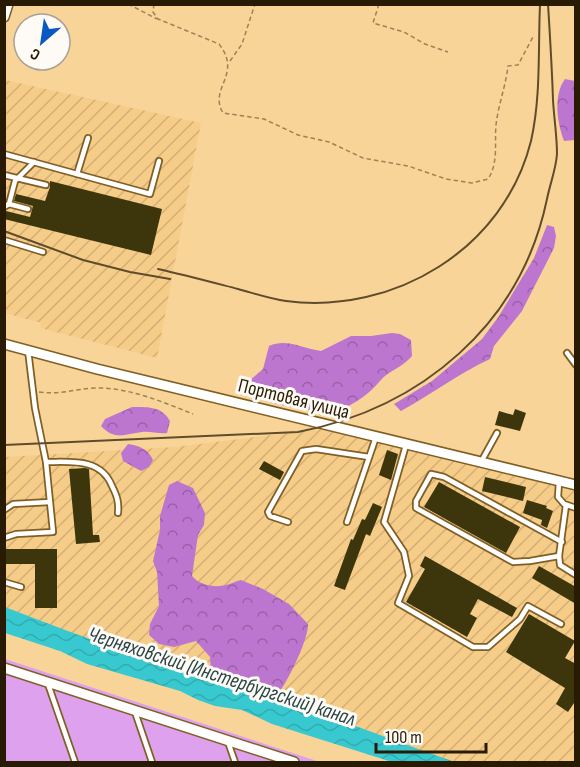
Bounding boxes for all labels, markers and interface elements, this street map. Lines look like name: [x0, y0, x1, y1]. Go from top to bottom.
north arrow: [12, 12, 72, 72]
text: С: [27, 44, 44, 64]
street label: Портовая улица: [236, 374, 352, 424]
water label: Черняховский (Инстербургский) канал: [85, 621, 359, 732]
scale bar: [376, 716, 486, 754]
text: 100 m: [385, 727, 422, 748]

